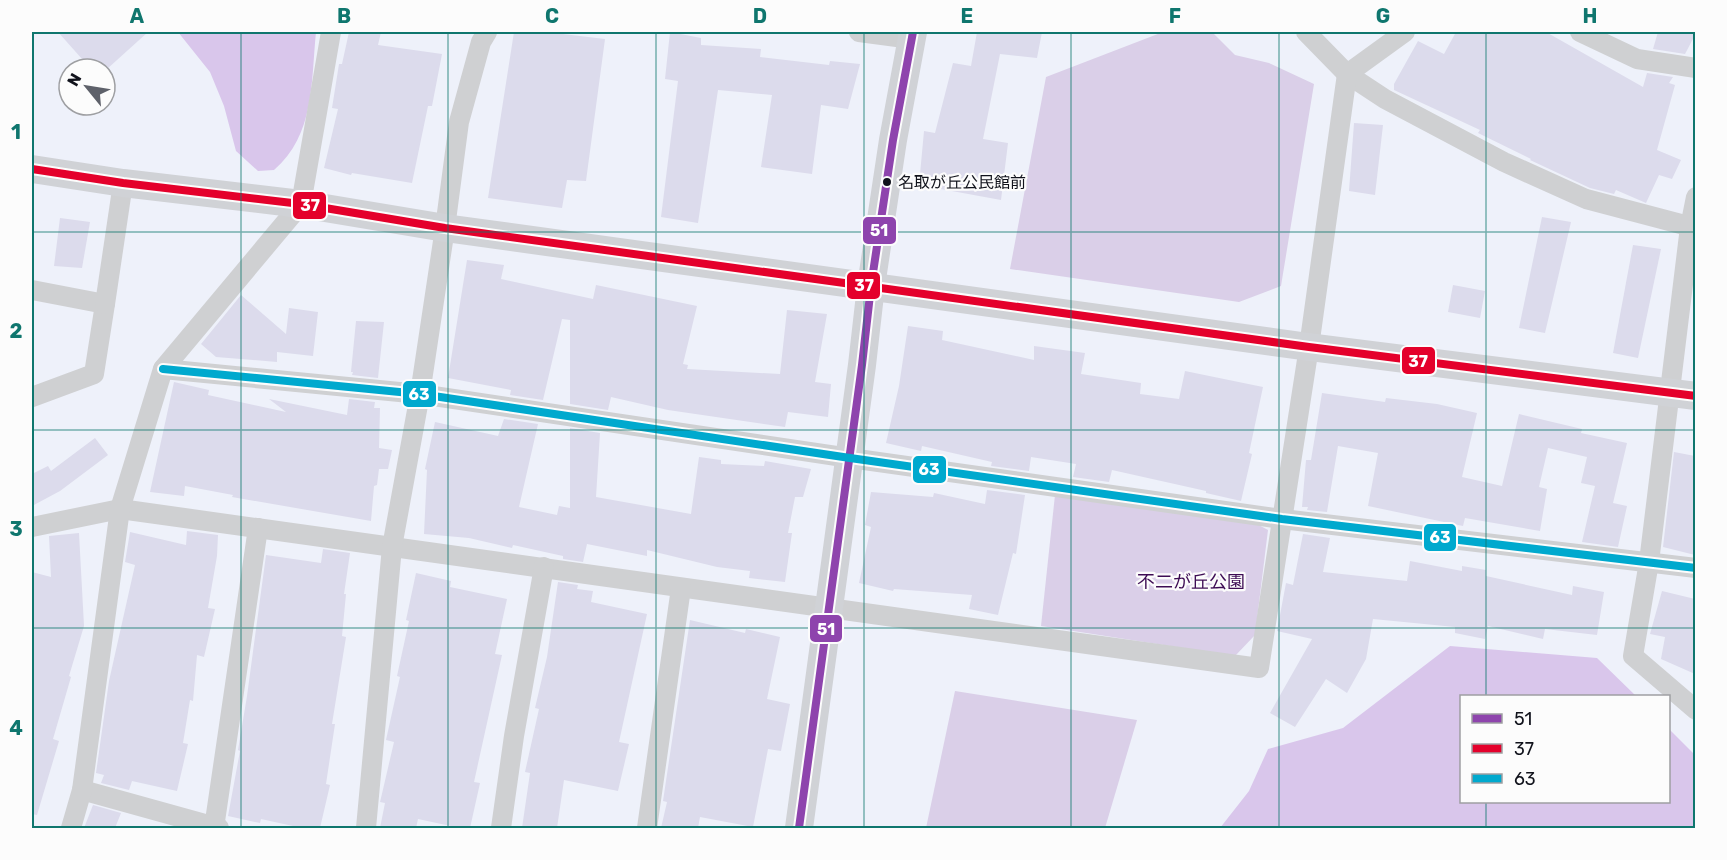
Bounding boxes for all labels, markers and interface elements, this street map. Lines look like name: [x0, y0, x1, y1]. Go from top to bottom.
text: A: [130, 4, 145, 28]
text: B: [337, 4, 351, 28]
text: C: [545, 4, 559, 28]
text: D: [753, 4, 767, 28]
text: E: [961, 4, 973, 28]
text: F: [1169, 4, 1181, 28]
text: G: [1376, 4, 1390, 28]
text: H: [1583, 4, 1597, 28]
north arrow: [57, 57, 117, 117]
text: N: [63, 70, 86, 89]
text: 1: [11, 120, 21, 144]
place label: 名取が丘公民館前: [898, 173, 1026, 192]
marker: 名取が丘公民館前: [881, 176, 893, 188]
line badge: 37: [292, 191, 327, 220]
text: 37: [300, 196, 320, 215]
line badge: 51: [862, 216, 897, 245]
text: 51: [870, 221, 888, 240]
line badge: 37: [846, 271, 881, 300]
text: 37: [854, 276, 874, 295]
text: 2: [10, 319, 23, 343]
line badge: 37: [1401, 346, 1436, 375]
text: 37: [1408, 352, 1428, 371]
line badge: 63: [402, 380, 437, 408]
text: 63: [409, 385, 429, 404]
line badge: 63: [912, 455, 947, 484]
text: 63: [919, 460, 939, 479]
text: 3: [9, 517, 23, 541]
line badge: 63: [1423, 523, 1457, 552]
text: 63: [1430, 528, 1450, 547]
park label: 不二が丘公園: [1137, 571, 1245, 593]
line badge: 51: [809, 614, 843, 643]
text: 51: [817, 620, 835, 639]
legend: [1460, 695, 1670, 803]
text: 51: [1514, 708, 1532, 730]
text: 4: [9, 716, 23, 740]
text: 37: [1514, 738, 1534, 760]
text: 63: [1514, 768, 1536, 790]

